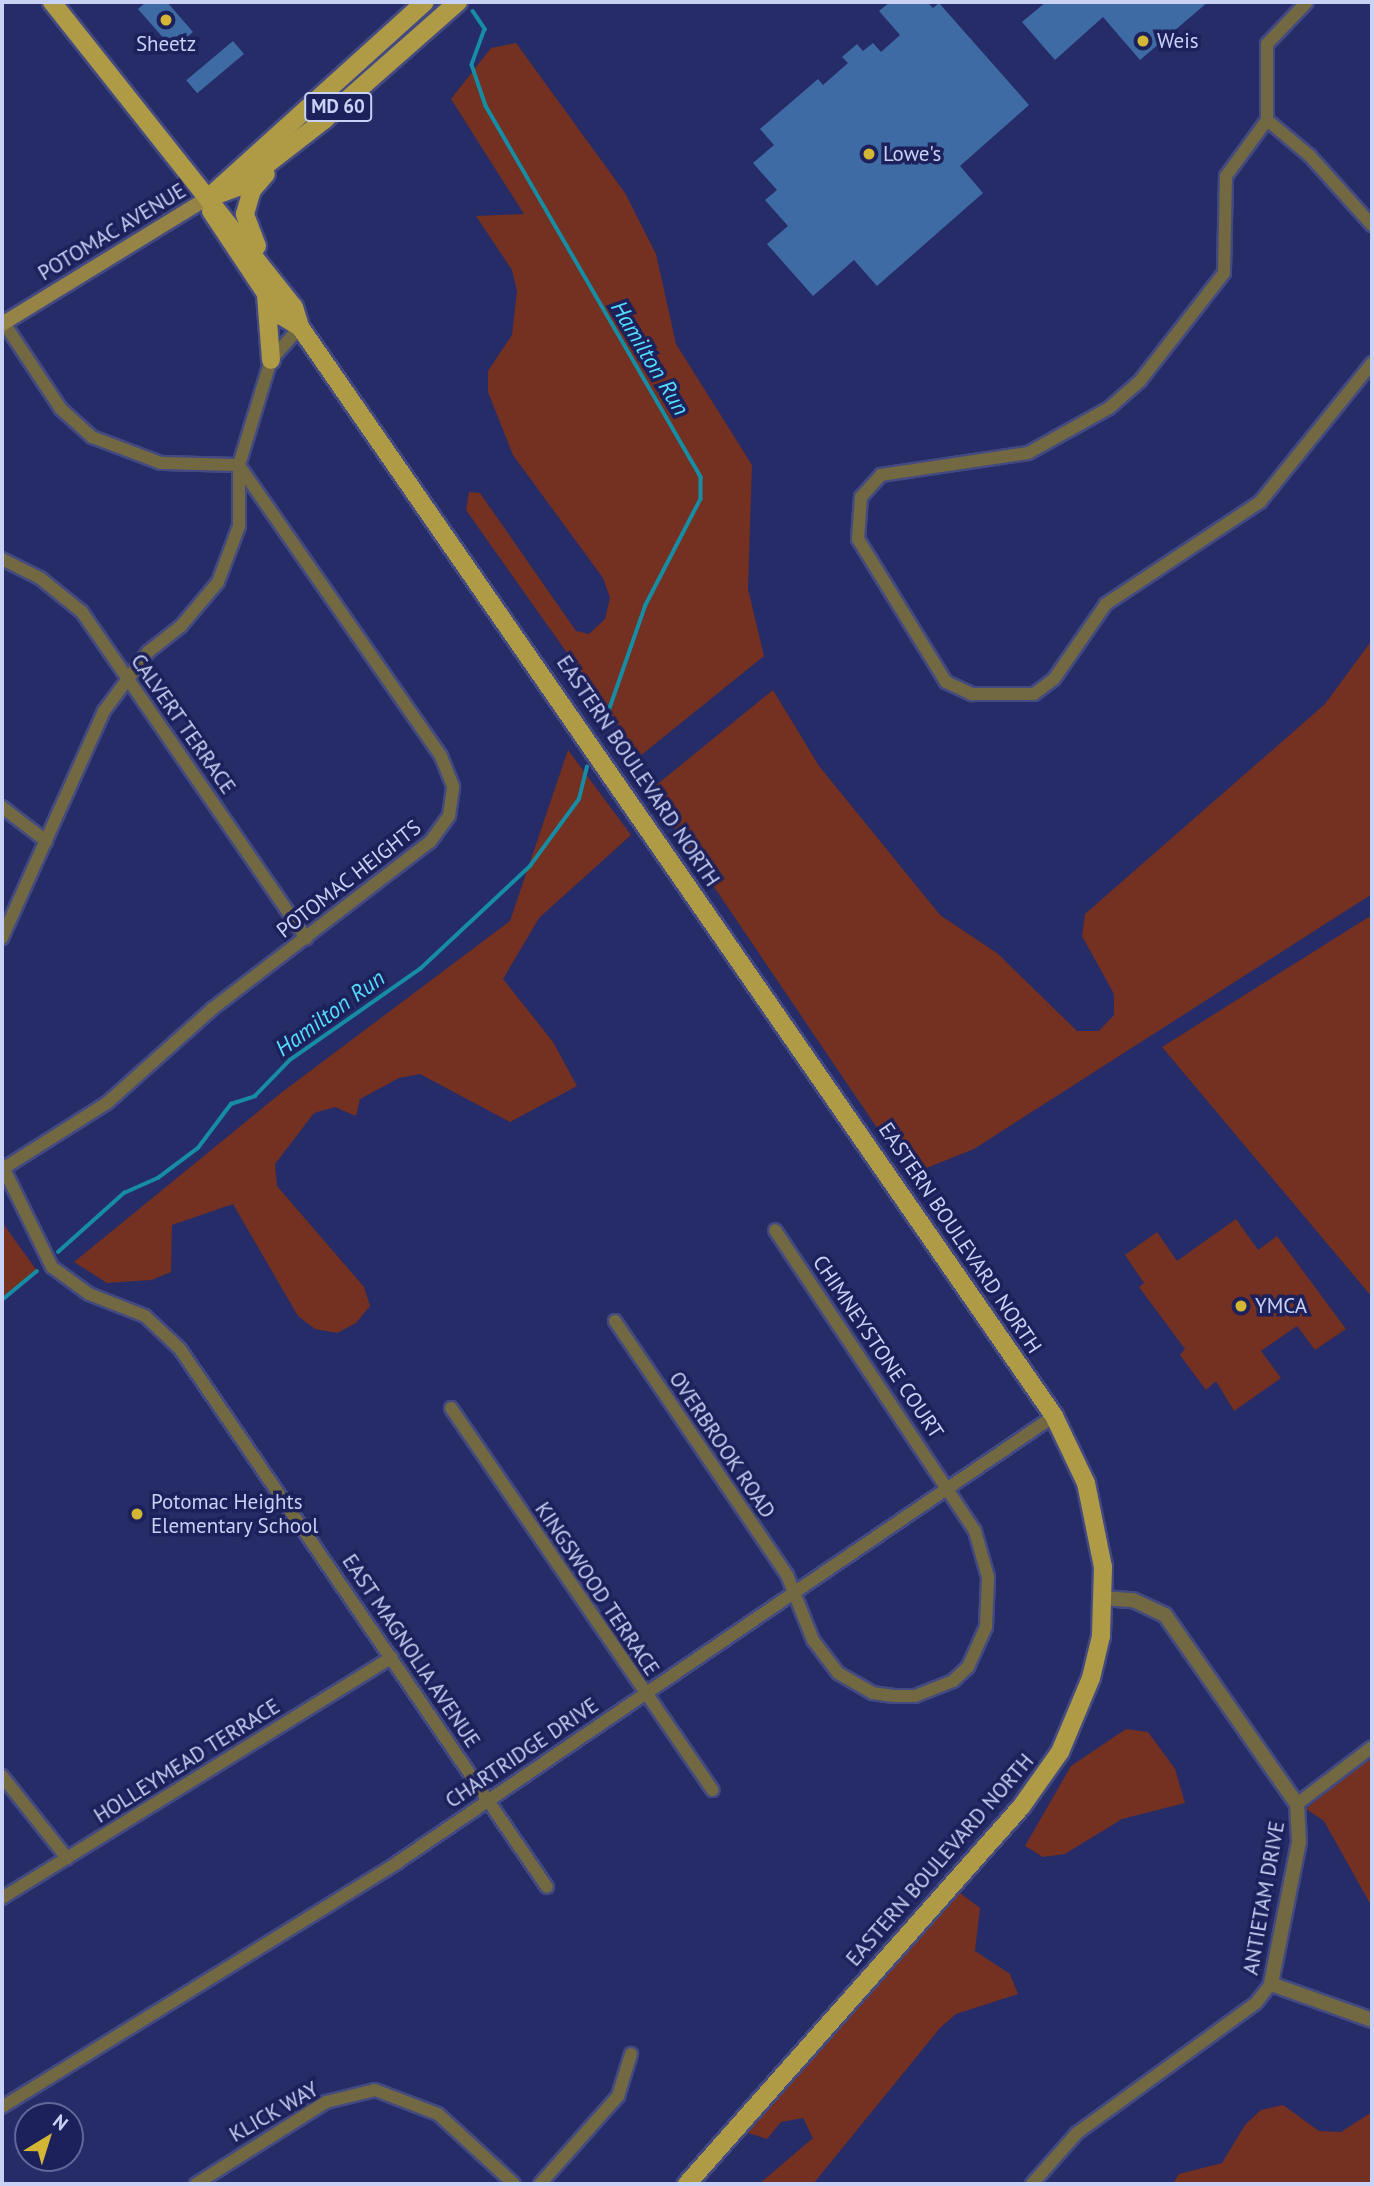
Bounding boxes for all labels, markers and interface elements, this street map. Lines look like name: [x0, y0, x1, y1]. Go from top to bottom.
marker: Sheetz: [158, 12, 174, 28]
place label: Weis: [1157, 28, 1199, 54]
place label: Sheetz: [136, 31, 196, 57]
marker: Weis: [1135, 33, 1151, 49]
road number: MD 60: [303, 92, 373, 122]
place label: Lowe's: [883, 141, 941, 167]
marker: Lowe's: [861, 146, 877, 162]
street label: POTOMAC AVENUE: [33, 178, 191, 286]
water label: Hamilton Run: [605, 296, 695, 420]
street label: CALVERT TERRACE: [125, 649, 241, 799]
street label: EASTERN BOULEVARD NORTH: [551, 651, 725, 891]
street label: POTOMAC HEIGHTS: [272, 815, 426, 943]
water label: Hamilton Run: [270, 964, 390, 1062]
street label: EASTERN BOULEVARD NORTH: [873, 1118, 1047, 1358]
street label: CHIMNEYSTONE COURT: [807, 1251, 949, 1443]
place label: YMCA: [1255, 1293, 1307, 1319]
marker: YMCA: [1233, 1298, 1249, 1314]
street label: OVERBROOK ROAD: [663, 1367, 781, 1523]
place label: Potomac Heights Elementary School: [151, 1489, 319, 1539]
street label: KINGSWOOD TERRACE: [529, 1497, 665, 1681]
marker: Potomac Heights Elementary School: [129, 1506, 145, 1522]
street label: EAST MAGNOLIA AVENUE: [336, 1549, 486, 1753]
street label: HOLLEYMEAD TERRACE: [89, 1693, 285, 1829]
street label: CHARTRIDGE DRIVE: [441, 1693, 603, 1813]
street label: EASTERN BOULEVARD NORTH: [841, 1749, 1039, 1971]
street label: ANTIETAM DRIVE: [1238, 1819, 1290, 1977]
street label: KLICK WAY: [225, 2076, 323, 2148]
north arrow: [14, 2102, 84, 2172]
text: N: [48, 2109, 73, 2135]

